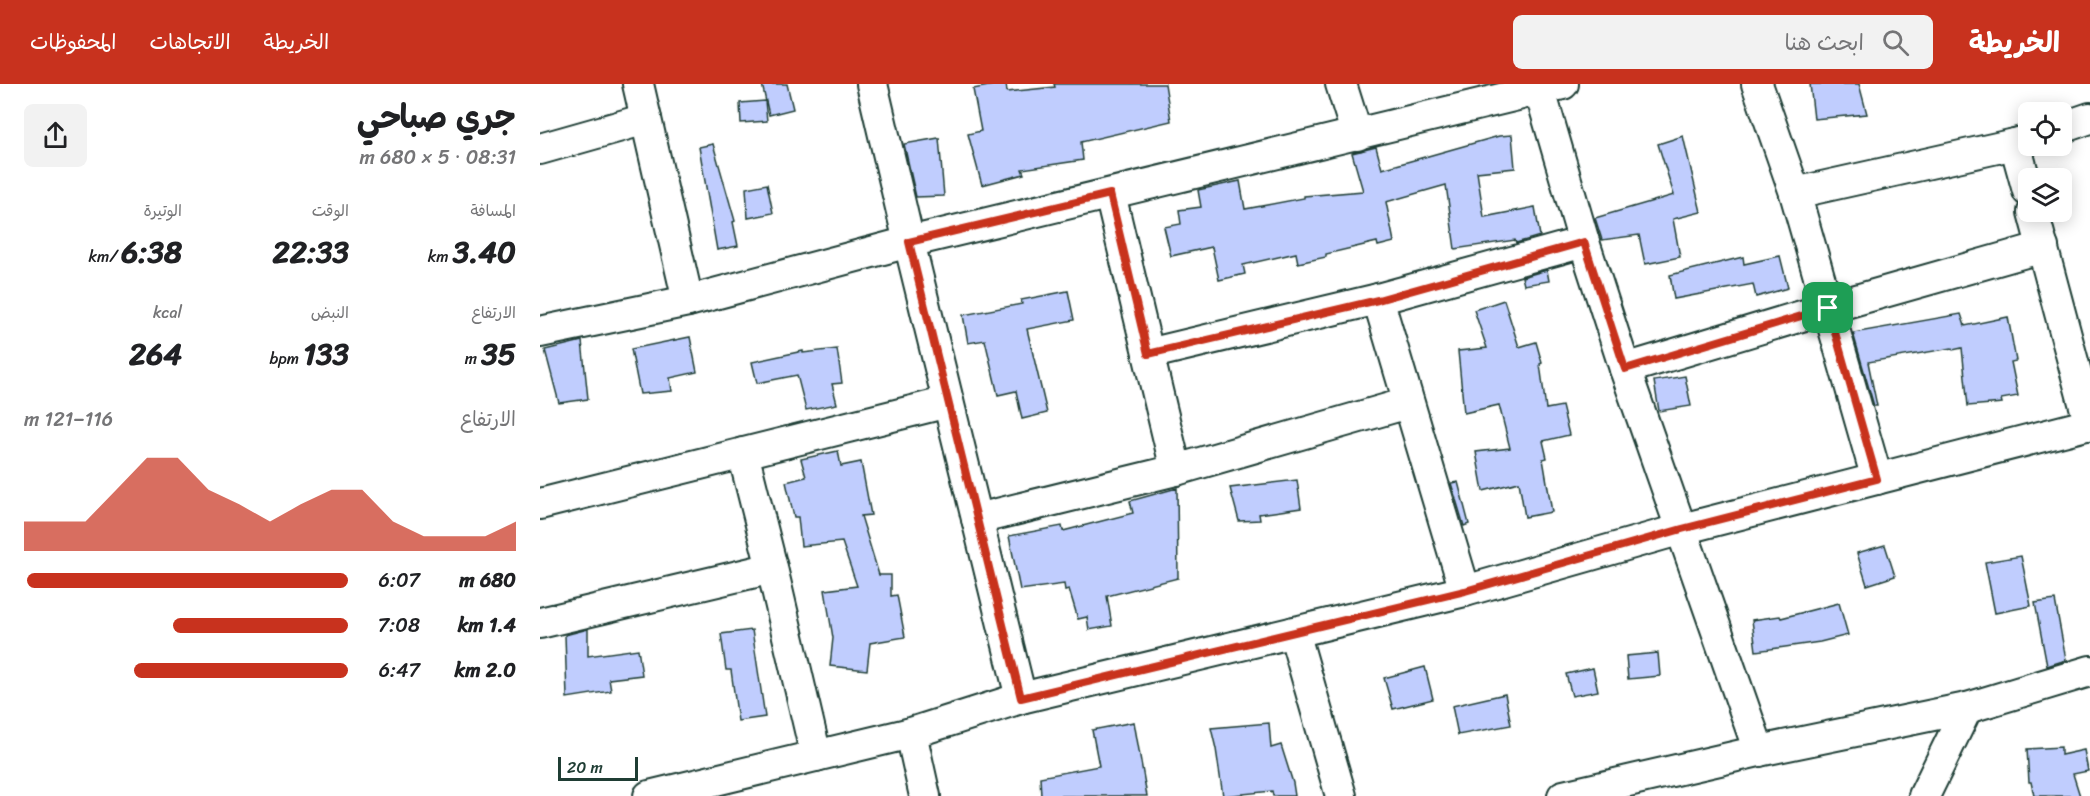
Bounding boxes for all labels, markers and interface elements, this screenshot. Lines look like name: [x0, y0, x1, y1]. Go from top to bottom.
search box: [1513, 15, 1933, 69]
text: الخريطة: [1969, 18, 2060, 67]
text: المحفوظات: [30, 23, 116, 61]
text: الاتجاهات: [149, 23, 231, 61]
text: الخريطة: [264, 23, 329, 61]
text: ابحث هنا: [1785, 23, 1864, 62]
icon: search: [1879, 26, 1912, 59]
text: جري صباحي: [357, 88, 516, 146]
map controls: [2018, 102, 2072, 222]
button: locate: [2018, 102, 2072, 156]
button: share: [24, 104, 87, 167]
text: 08:31 · 5 × 680 m: [360, 140, 516, 175]
button: layers: [2018, 168, 2072, 222]
text: الوتيرة: [143, 196, 182, 225]
text: الوقت: [312, 196, 349, 225]
text: المسافة: [470, 196, 516, 225]
text: 6:38: [121, 225, 182, 279]
text: 22:33: [272, 225, 349, 279]
text: 3.40: [453, 225, 516, 279]
text: /km: [88, 242, 121, 271]
text: km: [428, 242, 453, 271]
pin: [1802, 282, 1853, 333]
icon: arrive: [1811, 291, 1844, 324]
text: kcal: [153, 298, 182, 327]
text: النبض: [311, 298, 349, 327]
text: الارتفاع: [471, 298, 516, 327]
text: 264: [129, 327, 182, 381]
text: 133: [303, 327, 349, 381]
text: 35: [481, 327, 516, 381]
text: bpm: [269, 344, 303, 373]
text: m: [465, 344, 481, 373]
text: 116–121 m: [24, 402, 113, 437]
text: الارتفاع: [460, 402, 516, 437]
text: 6:07: [379, 563, 420, 598]
text: 680 m: [459, 563, 516, 598]
text: 7:08: [378, 608, 420, 643]
text: 1.4 km: [458, 608, 516, 643]
text: 6:47: [379, 653, 420, 688]
text: 2.0 km: [455, 653, 516, 688]
text: 20 m: [567, 753, 603, 782]
scale bar: [558, 754, 638, 782]

